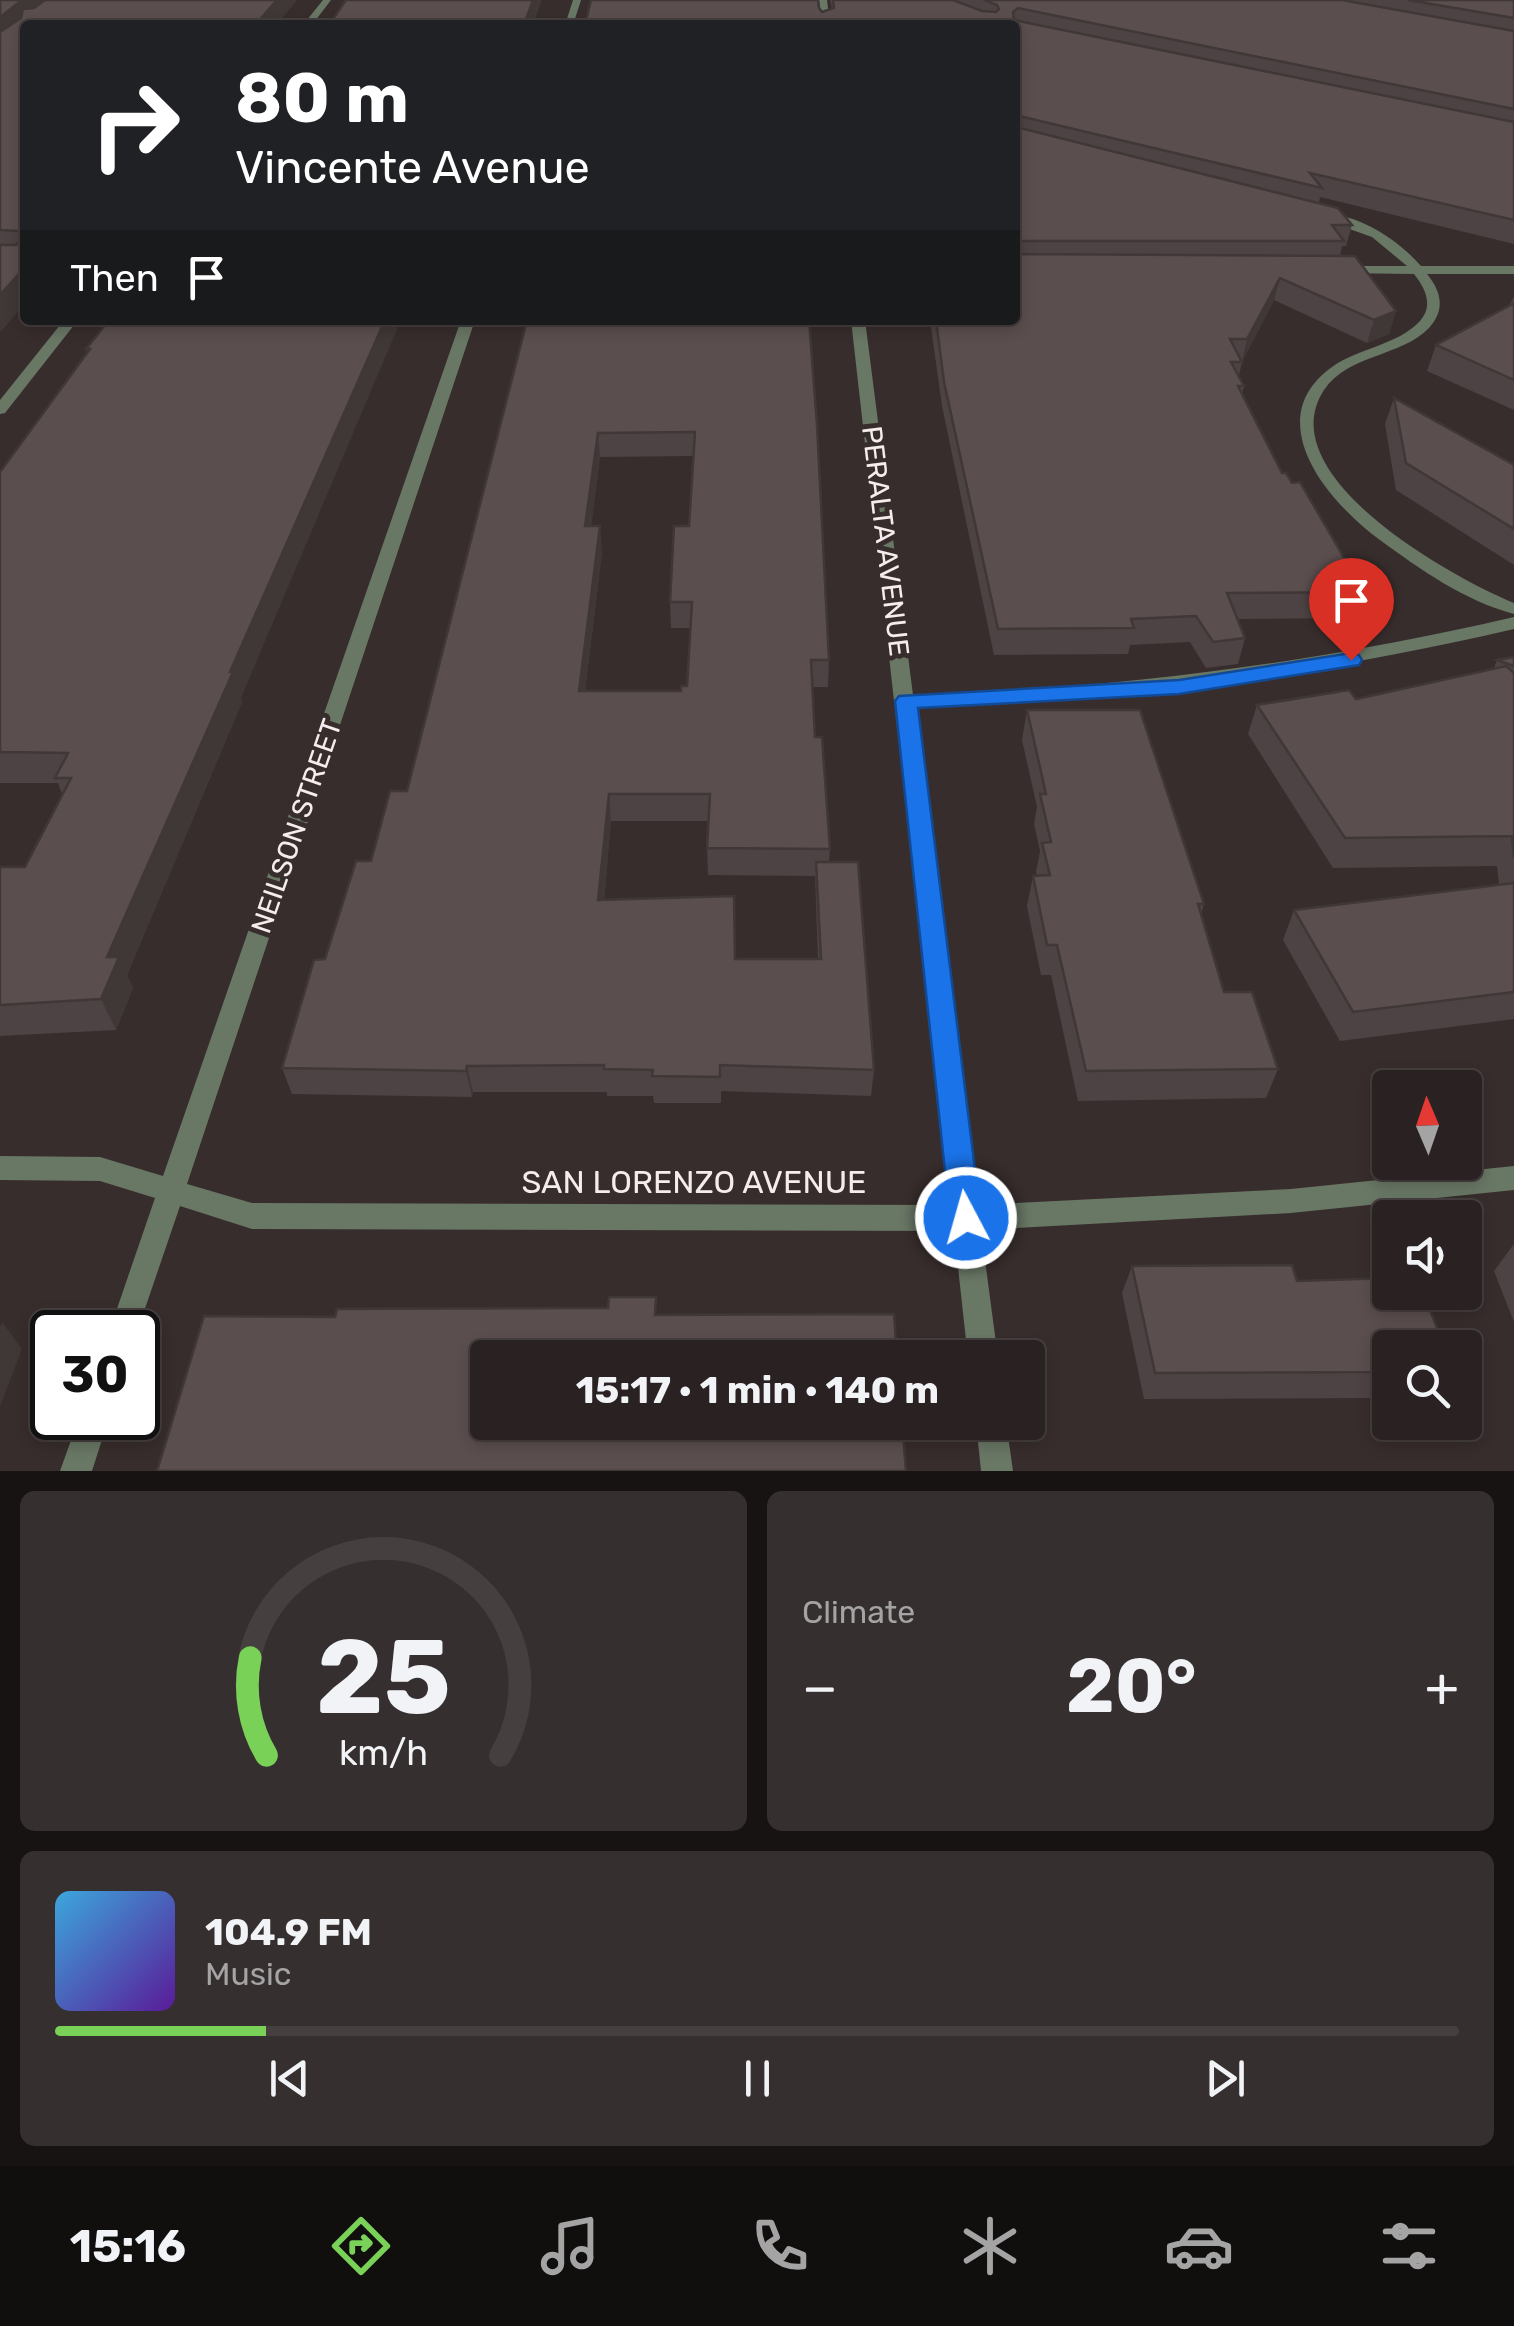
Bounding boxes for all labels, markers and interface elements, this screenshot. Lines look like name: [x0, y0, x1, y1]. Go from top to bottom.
text: 80 m: [235, 57, 409, 140]
icon: right: [70, 60, 200, 190]
text: Vincente Avenue: [235, 141, 590, 194]
icon: arrive: [179, 250, 234, 305]
text: Then: [70, 255, 159, 301]
street label: PERALTA AVENUE: [855, 424, 916, 658]
pin: [1309, 558, 1394, 661]
icon: arrive: [1324, 573, 1379, 628]
street label: NEILSON STREET: [244, 715, 349, 938]
north arrow: [1372, 1070, 1482, 1180]
map controls: [1372, 1070, 1482, 1440]
street label: SAN LORENZO AVENUE: [522, 1163, 866, 1201]
position arrow: [914, 1166, 1018, 1270]
button: sound: [1372, 1200, 1482, 1310]
speed limit sign: 30: [30, 1310, 160, 1440]
button: search: [1372, 1330, 1482, 1440]
text: 15:17 · 1 min · 140 m: [576, 1367, 939, 1413]
text: Climate: [802, 1593, 915, 1631]
text: 25: [316, 1616, 451, 1739]
text: 20°: [1066, 1642, 1197, 1731]
text: −: [802, 1655, 838, 1720]
text: +: [1425, 1655, 1459, 1720]
text: km/h: [339, 1732, 428, 1774]
text: 104.9 FM: [205, 1909, 372, 1955]
text: Music: [205, 1955, 291, 1993]
icon: previous: [262, 2051, 317, 2106]
icon: pause: [730, 2051, 785, 2106]
icon: next: [1198, 2051, 1253, 2106]
icon: directions: [326, 2211, 396, 2281]
icon: music: [535, 2211, 605, 2281]
icon: phone: [745, 2211, 815, 2281]
icon: climate: [955, 2211, 1025, 2281]
icon: car: [1164, 2211, 1234, 2281]
icon: filters: [1374, 2211, 1444, 2281]
text: 15:16: [70, 2220, 186, 2273]

